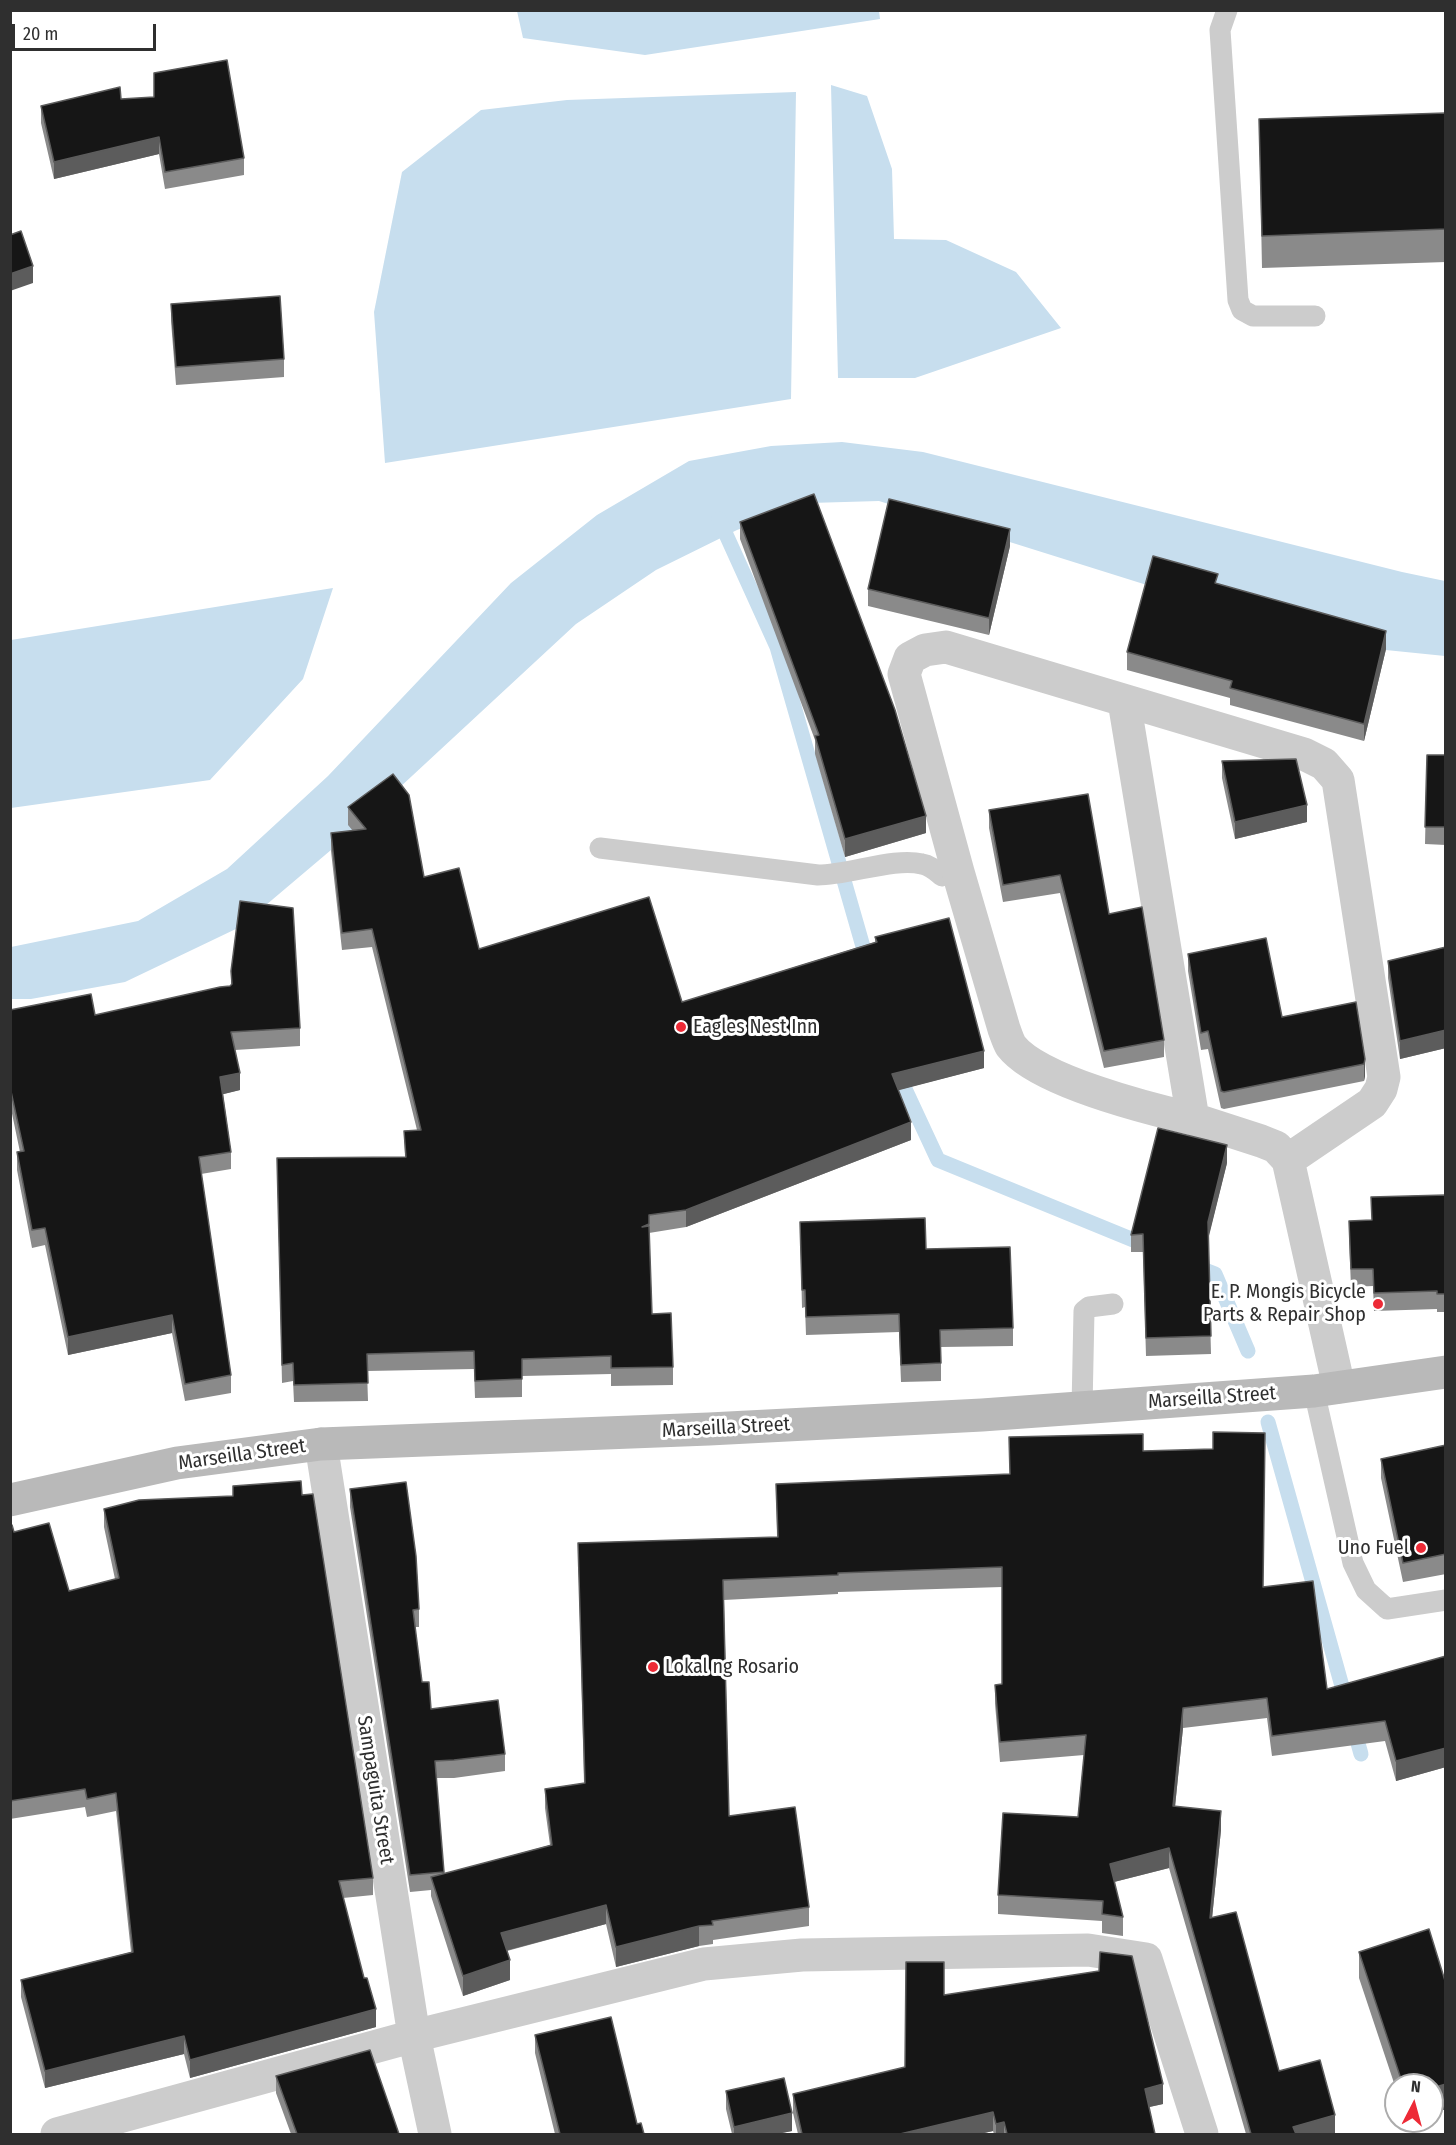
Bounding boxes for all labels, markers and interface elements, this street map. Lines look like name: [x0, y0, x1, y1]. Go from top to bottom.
scale bar: [15, 12, 159, 50]
text: 20 m: [23, 23, 58, 45]
place label: Eagles Nest Inn: [693, 1015, 818, 1039]
marker: Eagles Nest Inn: [674, 1020, 688, 1034]
place label: E. P. Mongis Bicycle Parts & Repair Shop: [1203, 1280, 1366, 1327]
marker: E. P. Mongis Bicycle Parts & Repair Shop: [1371, 1297, 1385, 1311]
street label: Marseilla Street: [1147, 1382, 1277, 1414]
street label: Marseilla Street: [661, 1413, 791, 1443]
street label: Marseilla Street: [177, 1434, 307, 1476]
place label: Uno Fuel: [1338, 1536, 1409, 1560]
marker: Uno Fuel: [1414, 1541, 1428, 1555]
place label: Lokal ng Rosario: [665, 1655, 799, 1679]
marker: Lokal ng Rosario: [646, 1660, 660, 1674]
street label: Sampaguita Street: [351, 1714, 399, 1866]
north arrow: [1384, 2073, 1444, 2133]
text: N: [1410, 2077, 1421, 2097]

